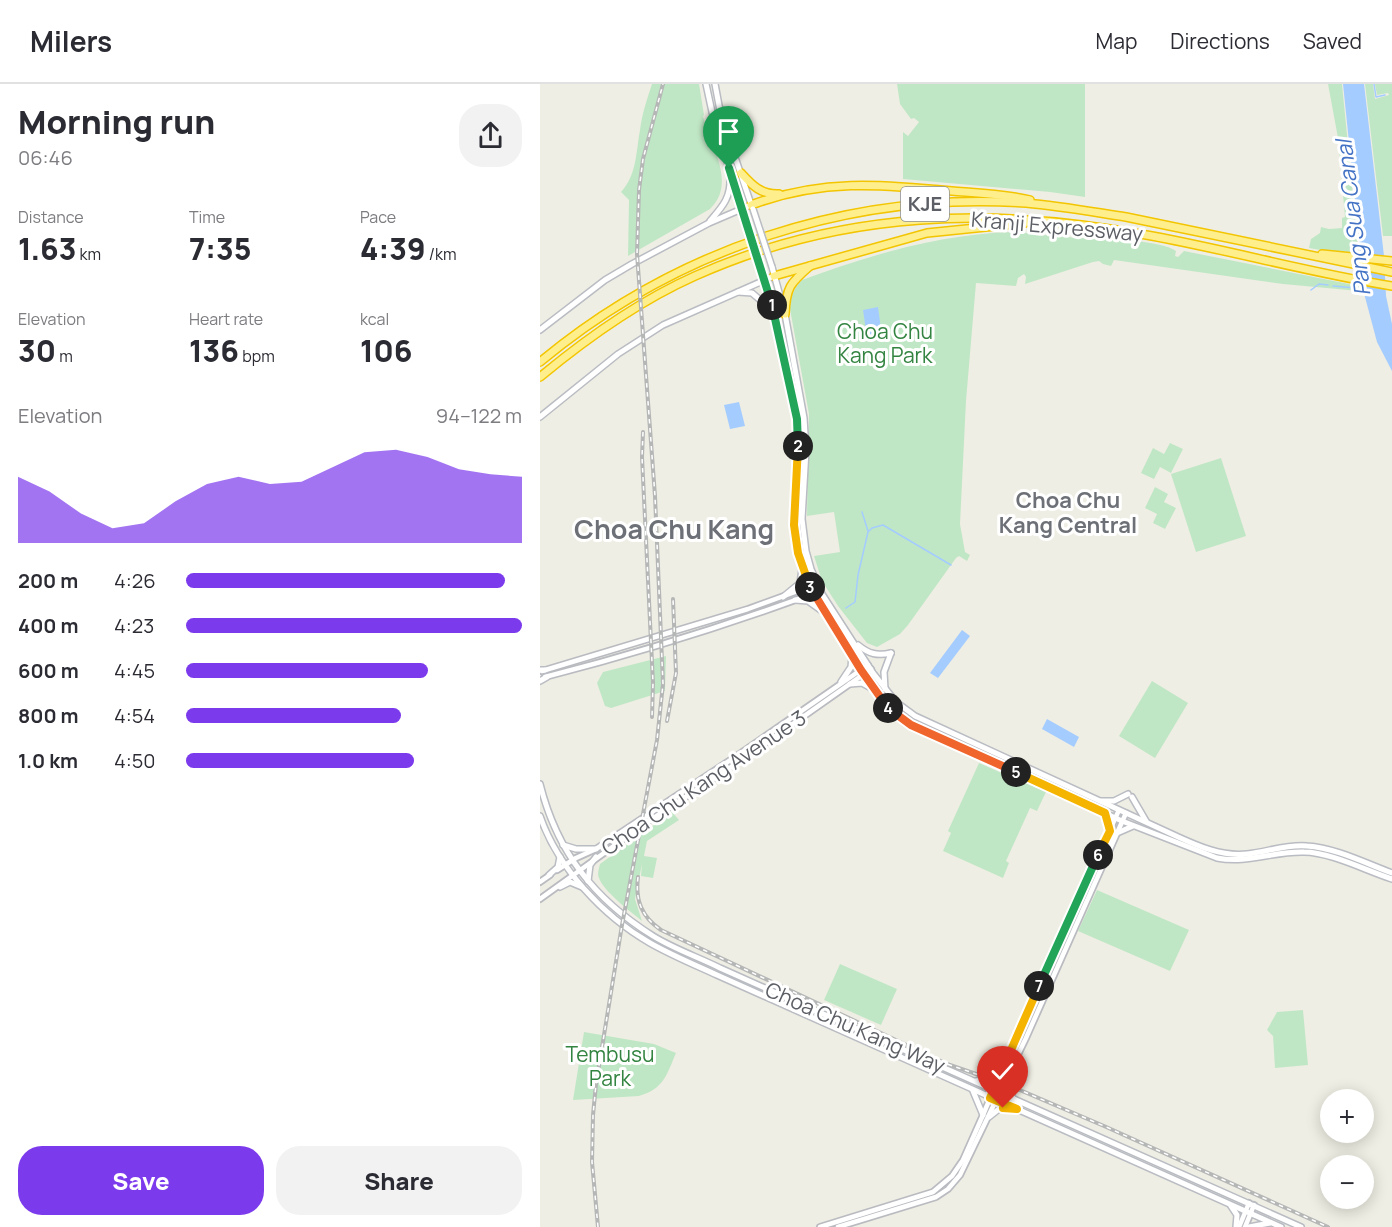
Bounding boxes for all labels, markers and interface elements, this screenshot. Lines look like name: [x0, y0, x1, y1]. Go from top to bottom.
text: Milers: [30, 22, 112, 60]
text: Map: [1096, 27, 1137, 55]
text: Directions: [1170, 27, 1270, 55]
text: Saved: [1303, 27, 1362, 55]
text: Morning run: [18, 99, 215, 144]
button: share: [459, 104, 522, 167]
pin: [703, 106, 754, 168]
icon: arrive: [712, 115, 745, 148]
water label: Pang Sua Canal: [1328, 135, 1377, 298]
text: 06:46: [18, 144, 73, 171]
road number: KJE: [901, 187, 949, 221]
street label: Kranji Expressway: [970, 205, 1144, 247]
text: Distance: [18, 206, 84, 228]
text: Time: [189, 206, 225, 228]
text: Pace: [360, 206, 396, 228]
text: 1.63: [18, 228, 76, 269]
text: 7:35: [189, 228, 251, 269]
text: 4:39: [360, 228, 426, 269]
text: km: [76, 243, 101, 265]
text: /km: [426, 243, 456, 265]
pin: 1: [757, 290, 787, 320]
text: 1: [768, 294, 776, 316]
text: Elevation: [18, 308, 86, 330]
text: Heart rate: [189, 308, 263, 330]
text: kcal: [360, 308, 389, 330]
park label: Choa Chu Kang Park: [837, 317, 933, 369]
text: 30: [18, 330, 56, 371]
text: 136: [189, 330, 239, 371]
text: 106: [360, 330, 413, 371]
text: m: [56, 345, 73, 367]
text: bpm: [239, 345, 275, 367]
text: Elevation: [18, 402, 102, 429]
text: 94–122 m: [436, 402, 522, 429]
pin: 2: [783, 431, 813, 461]
text: 2: [793, 435, 803, 457]
district label: Choa Chu Kang Central: [999, 485, 1137, 540]
district label: Choa Chu Kang: [574, 510, 774, 547]
text: 200 m: [18, 567, 78, 594]
text: 4:26: [114, 567, 156, 594]
pin: 3: [795, 572, 825, 602]
text: 3: [805, 576, 815, 598]
text: 400 m: [18, 612, 78, 639]
text: 4:23: [114, 612, 154, 639]
text: 600 m: [18, 657, 79, 684]
text: 4:45: [114, 657, 155, 684]
pin: 4: [873, 693, 903, 723]
text: 4: [883, 697, 893, 719]
text: 800 m: [18, 702, 79, 729]
text: 4:54: [114, 702, 155, 729]
street label: Choa Chu Kang Avenue 3: [596, 703, 811, 861]
text: 1.0 km: [18, 747, 78, 774]
text: 4:50: [114, 747, 156, 774]
pin: 5: [1001, 757, 1031, 787]
text: 5: [1011, 761, 1021, 783]
pin: 6: [1083, 840, 1113, 870]
text: 6: [1093, 844, 1103, 866]
pin: 7: [1024, 971, 1054, 1001]
street label: Choa Chu Kang Way: [761, 975, 950, 1079]
text: 7: [1035, 975, 1043, 997]
park label: Tembusu Park: [565, 1040, 655, 1092]
pin: [977, 1046, 1028, 1108]
icon: check: [986, 1055, 1019, 1088]
map controls: [1320, 1089, 1374, 1209]
button: +: [1320, 1089, 1374, 1143]
button: Save: [18, 1146, 264, 1215]
button: Share: [276, 1146, 522, 1215]
button: −: [1320, 1155, 1374, 1209]

